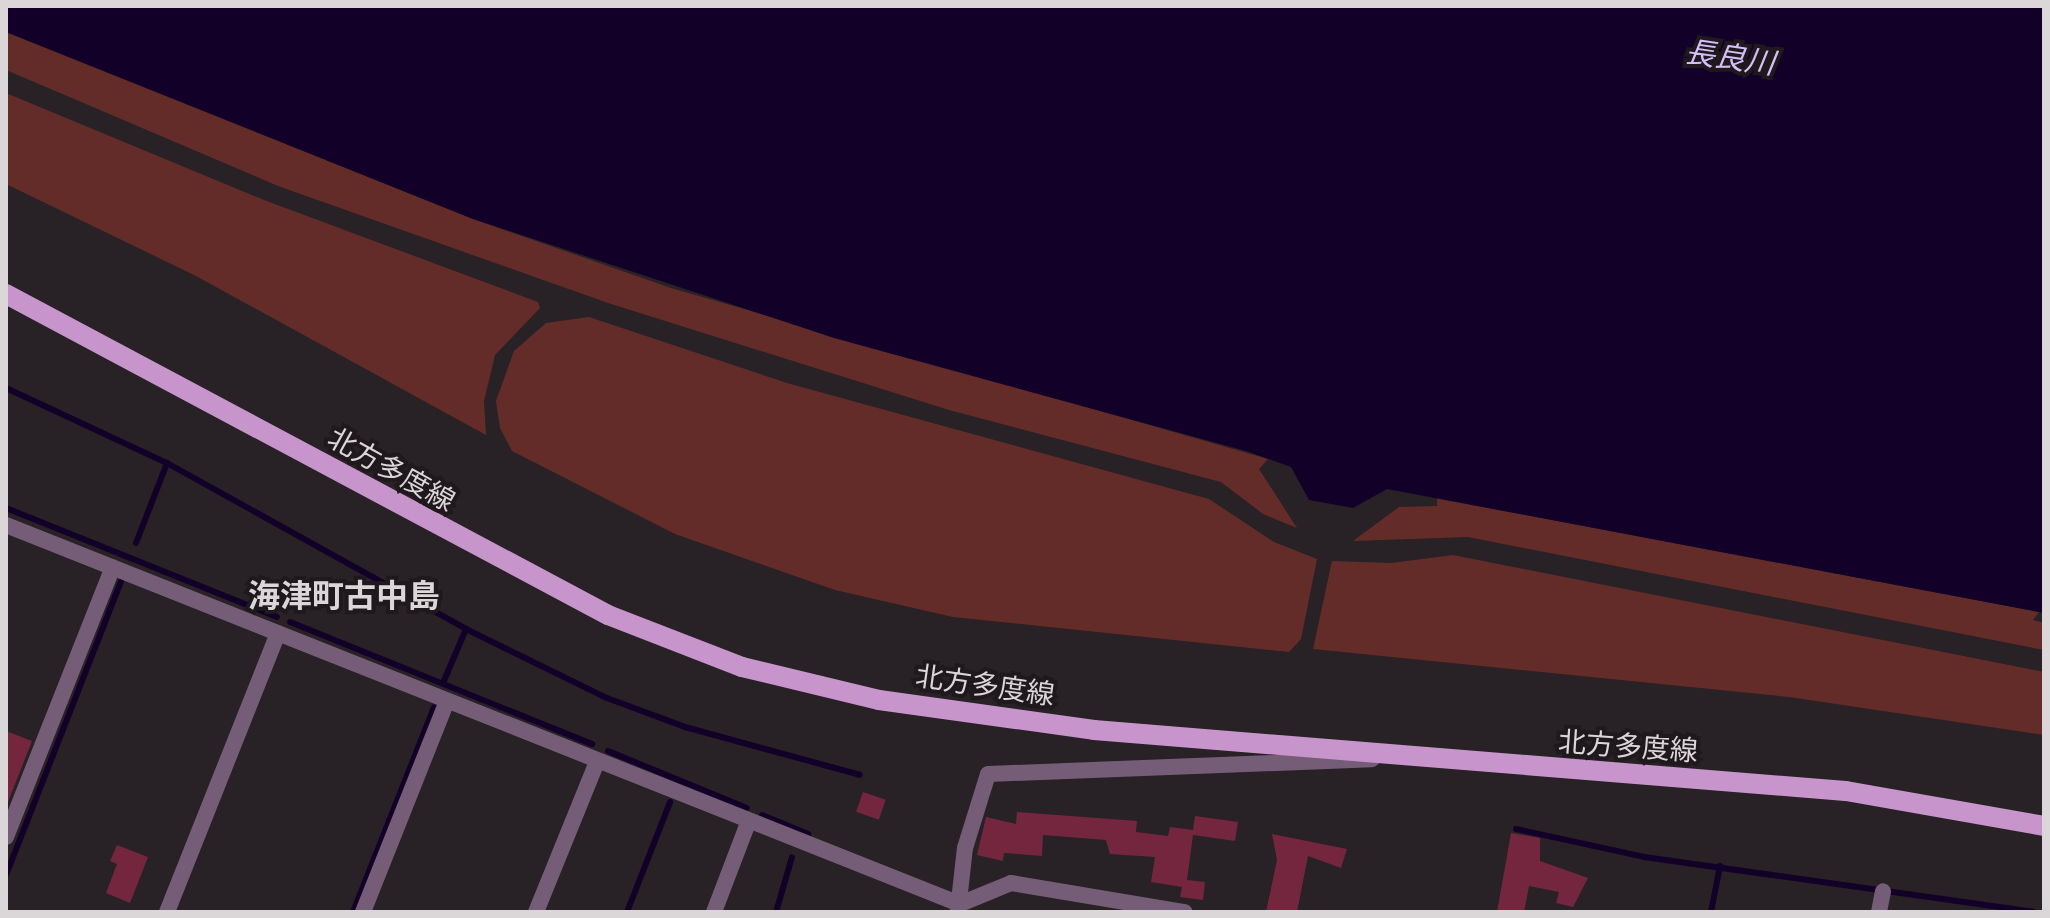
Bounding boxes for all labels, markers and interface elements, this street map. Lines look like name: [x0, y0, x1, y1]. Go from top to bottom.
water label: 長良川: [1683, 34, 1777, 82]
street label: 北方多度線: [322, 421, 460, 519]
district label: 海津町古中島: [248, 577, 440, 615]
street label: 北方多度線: [913, 660, 1057, 712]
street label: 北方多度線: [1557, 725, 1699, 769]

